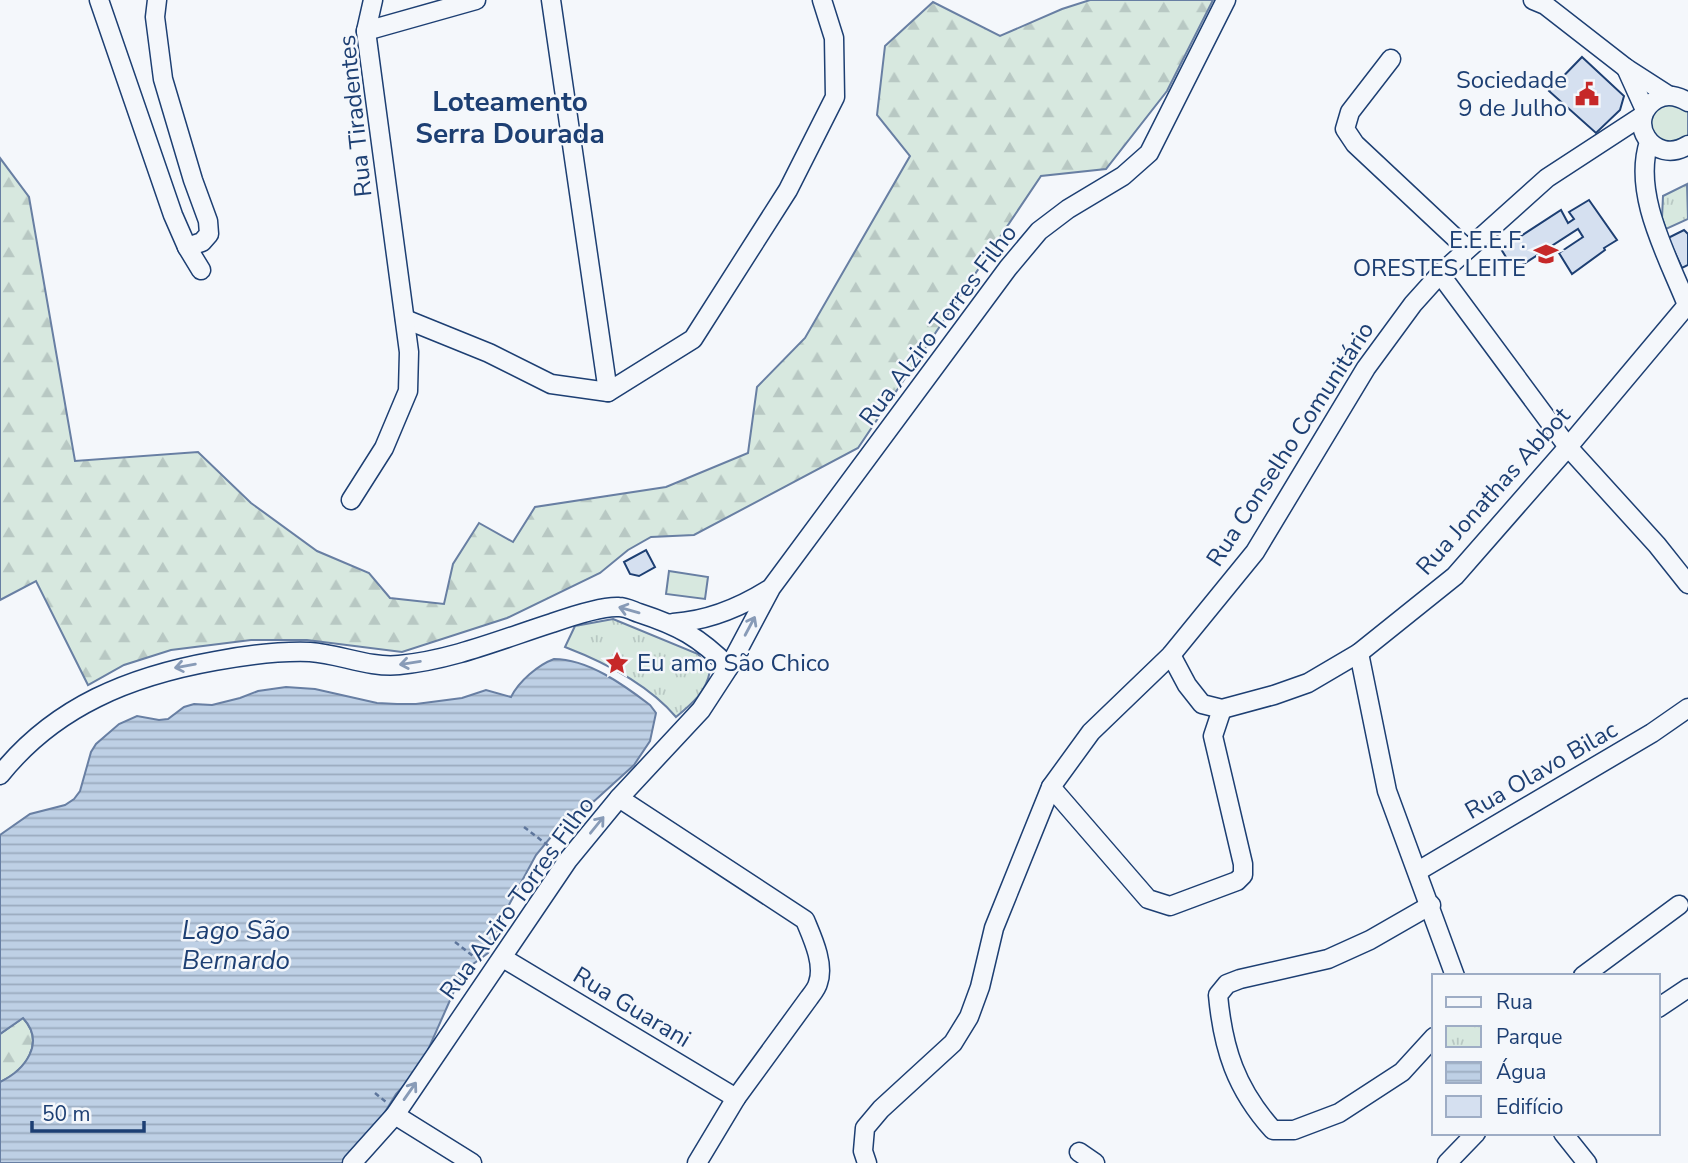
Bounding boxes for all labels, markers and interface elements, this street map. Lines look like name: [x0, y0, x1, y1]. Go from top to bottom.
street label: Rua Tiradentes: [331, 33, 379, 199]
place label: Sociedade 9 de Julho: [1456, 64, 1567, 124]
public building icon: Sociedade 9 de Julho: [1573, 80, 1601, 108]
district label: Loteamento Serra Dourada: [415, 83, 605, 153]
street label: Rua Alziro Torres Filho: [852, 218, 1024, 432]
place label: E.E.E.F. ORESTES LEITE: [1353, 224, 1526, 284]
school or university icon: E.E.E.F. ORESTES LEITE: [1532, 240, 1560, 268]
street label: Rua Conselho Comunitário: [1199, 315, 1381, 573]
street label: Rua Jonathas Abbot: [1409, 400, 1577, 582]
one-way arrow: [618, 603, 640, 616]
one-way arrow: [744, 617, 758, 637]
place label: Eu amo São Chico: [637, 647, 830, 679]
place icon: Eu amo São Chico: [603, 649, 631, 677]
one-way arrow: [399, 657, 422, 670]
one-way arrow: [174, 660, 197, 674]
street label: Rua Olavo Bilac: [1459, 713, 1623, 827]
street label: Rua Alziro Torres Filho: [432, 790, 602, 1006]
one-way arrow: [589, 816, 605, 834]
water label: Lago São Bernardo: [182, 913, 290, 978]
street label: Rua Guarani: [567, 959, 697, 1055]
legend: [1432, 974, 1660, 1135]
text: Rua: [1496, 988, 1533, 1016]
text: Parque: [1496, 1023, 1563, 1051]
text: Água: [1496, 1058, 1546, 1086]
one-way arrow: [403, 1082, 417, 1101]
scale bar: [32, 1090, 144, 1134]
text: Edifício: [1496, 1093, 1563, 1121]
text: 50 m: [42, 1100, 91, 1128]

